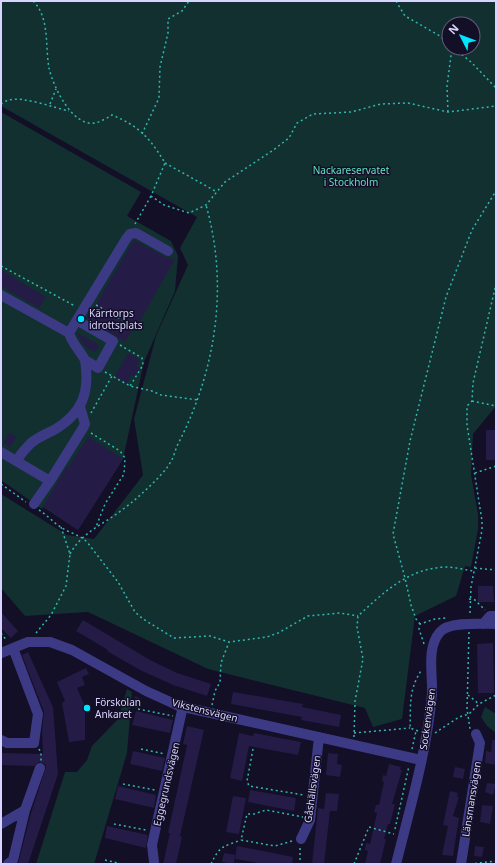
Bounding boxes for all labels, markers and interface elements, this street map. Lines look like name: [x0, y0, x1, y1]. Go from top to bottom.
north arrow: [441, 16, 481, 56]
text: N: [445, 21, 462, 37]
park label: Nackareservatet i Stockholm: [313, 163, 390, 189]
place label: Kärrtorps idrottsplats: [89, 306, 143, 332]
marker: Kärrtorps idrottsplats: [76, 314, 86, 324]
street label: Sockenvägen: [416, 687, 438, 751]
place label: Förskolan Ankaret: [95, 695, 141, 721]
street label: Vikstensvägen: [171, 695, 239, 725]
marker: Förskolan Ankaret: [82, 703, 92, 713]
street label: Eggegrundsvägen: [150, 741, 182, 827]
street label: Gåshällsvägen: [300, 754, 324, 824]
street label: Länsmansvägen: [458, 760, 484, 838]

